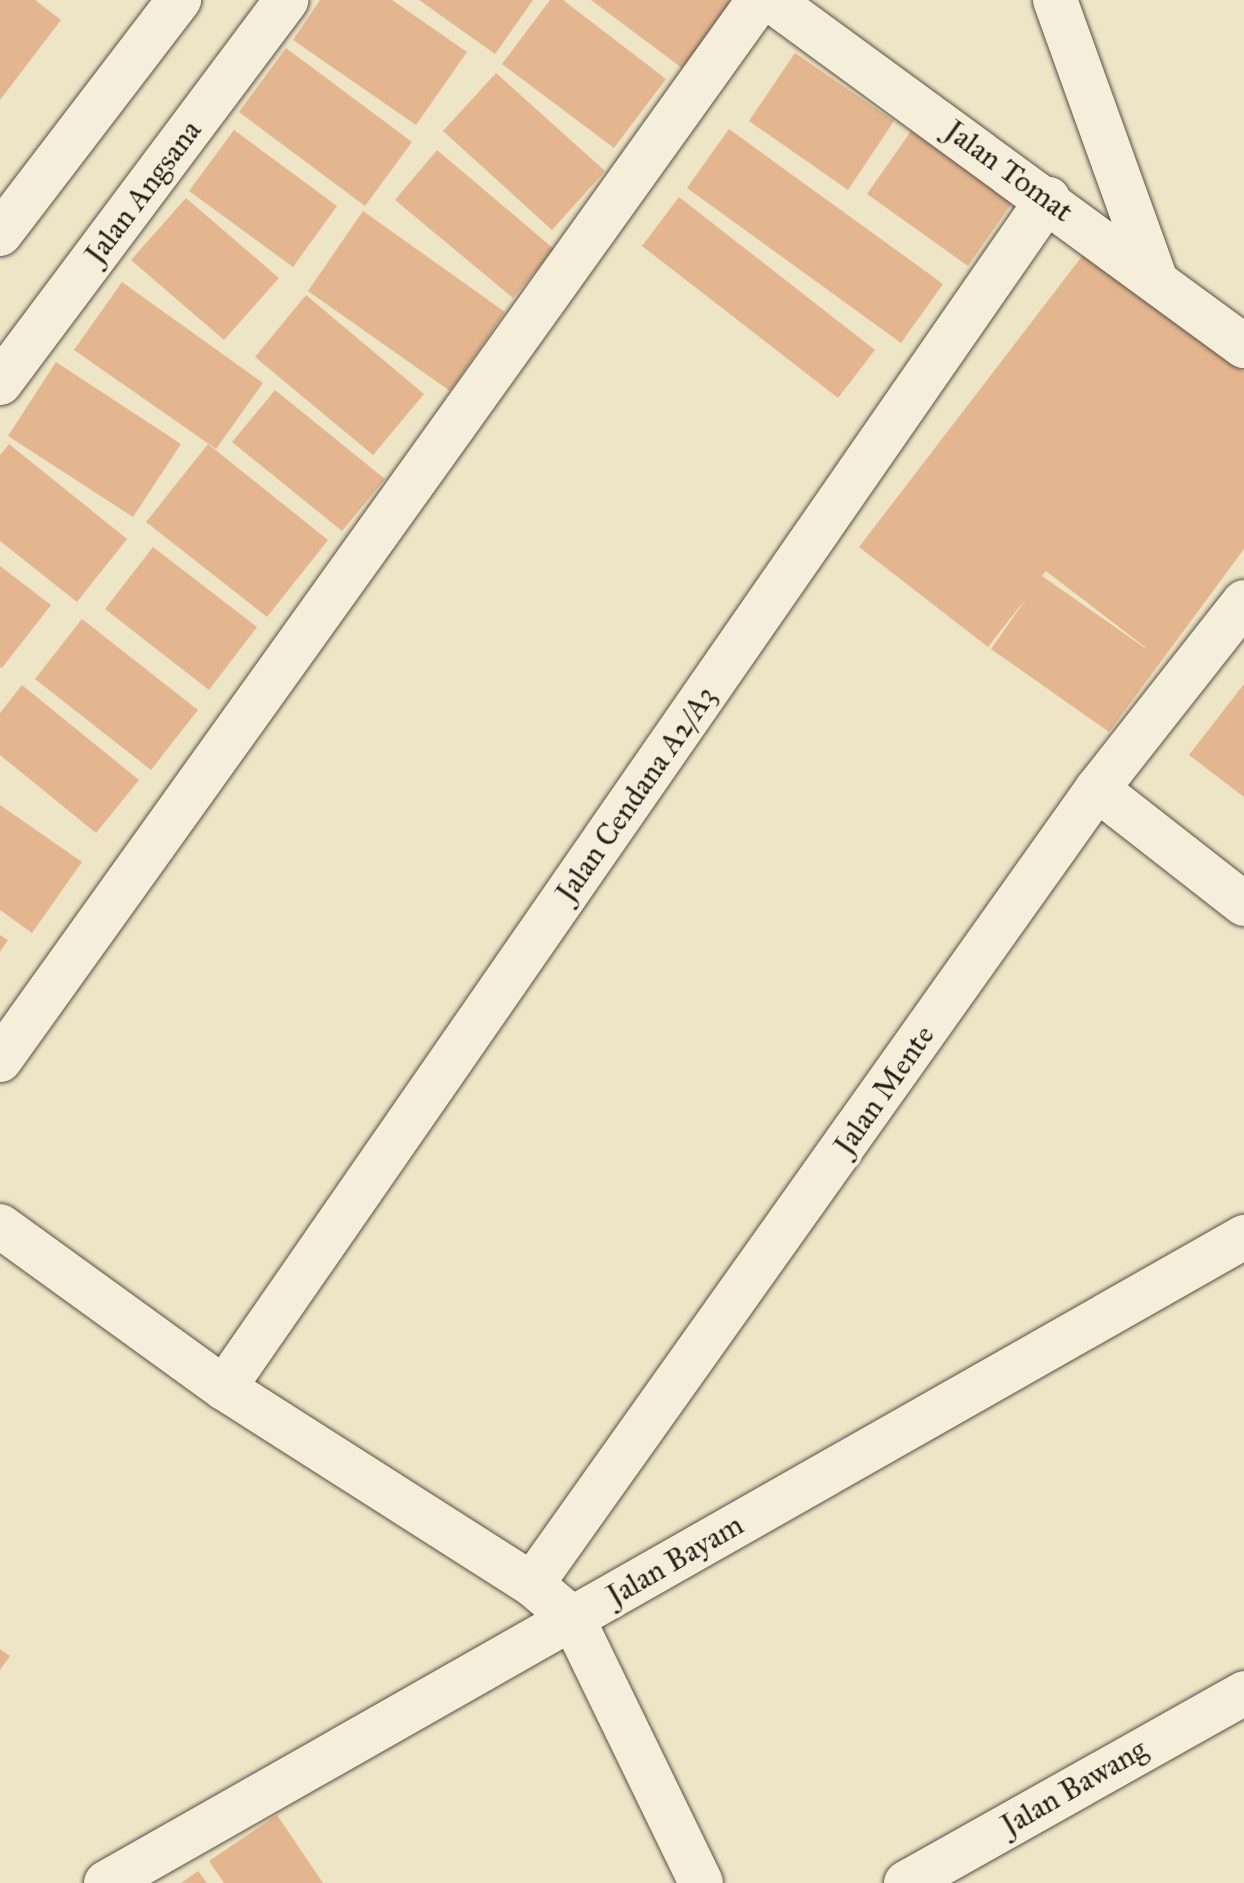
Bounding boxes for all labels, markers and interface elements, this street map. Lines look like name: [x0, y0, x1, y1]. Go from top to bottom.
street label: Jalan Angsana: [77, 113, 209, 271]
street label: Jalan Tomat: [938, 113, 1080, 229]
street label: Jalan Cendana A2/A3: [548, 679, 724, 909]
street label: Jalan Mente: [826, 1018, 942, 1162]
street label: Jalan Bayam: [600, 1507, 750, 1613]
street label: Jalan Bawang: [995, 1731, 1153, 1843]

